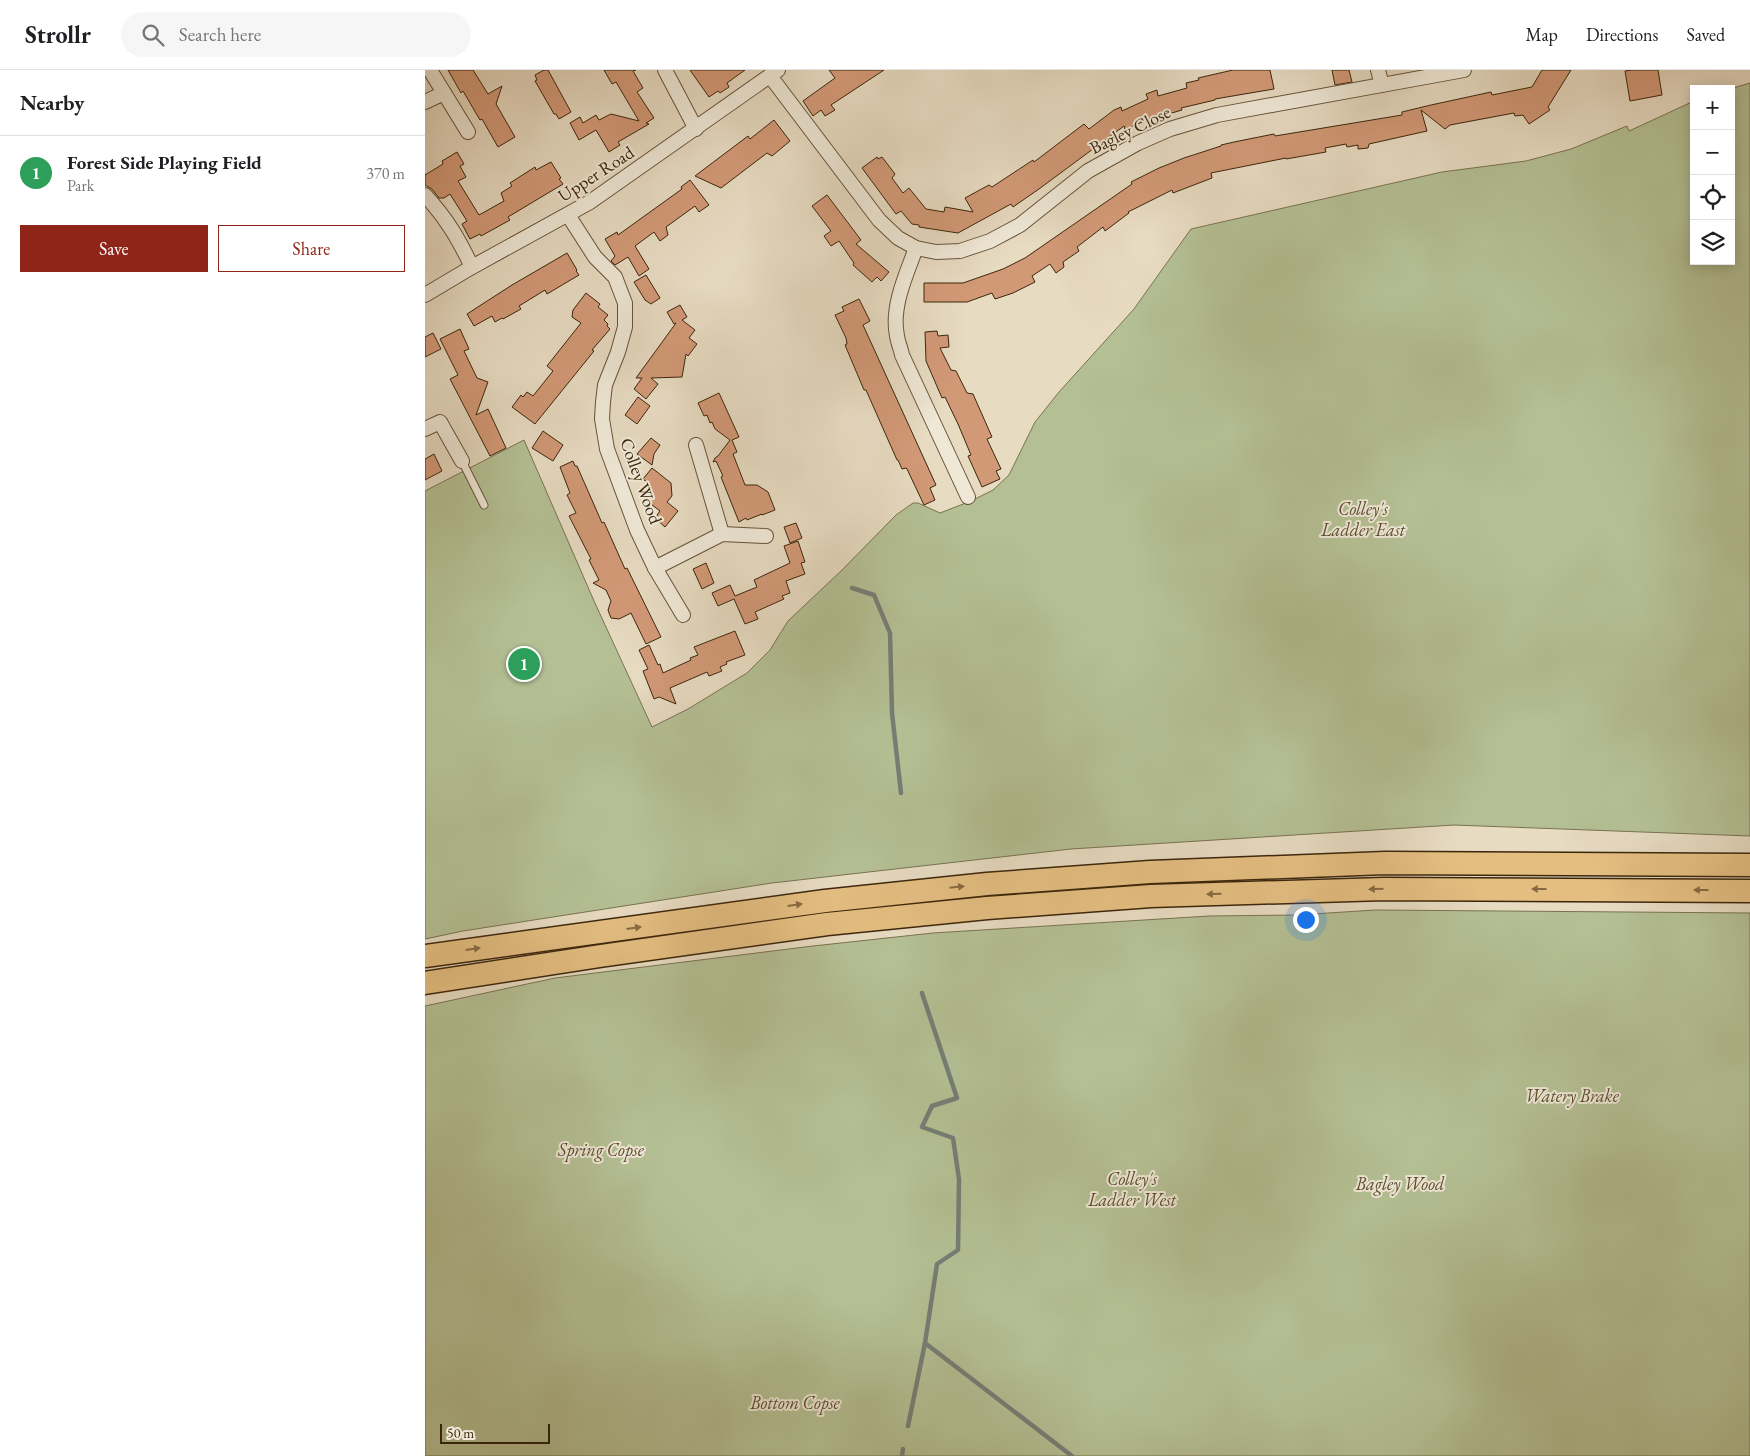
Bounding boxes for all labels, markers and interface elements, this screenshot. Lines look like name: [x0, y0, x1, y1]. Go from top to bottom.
search box: [121, 12, 471, 57]
text: Strollr: [25, 19, 91, 50]
icon: search: [139, 21, 167, 49]
text: Search here: [179, 22, 261, 47]
text: Map: [1526, 23, 1558, 46]
text: Directions: [1586, 23, 1658, 46]
text: Saved: [1686, 23, 1725, 46]
map controls: [1690, 85, 1735, 265]
button: +: [1690, 85, 1735, 130]
text: Nearby: [20, 89, 84, 116]
street label: Bagley Close: [1086, 100, 1174, 159]
button: −: [1690, 130, 1735, 175]
street label: Upper Road: [553, 140, 639, 207]
text: Forest Side Playing Field: [67, 150, 262, 175]
text: 1: [32, 163, 40, 184]
text: 370 m: [366, 163, 405, 184]
text: Park: [67, 175, 94, 196]
button: locate: [1690, 175, 1735, 220]
button: layers: [1690, 220, 1735, 265]
button: Save: [20, 225, 208, 272]
button: Share: [218, 225, 405, 272]
street label: Colley Wood: [615, 435, 668, 528]
park label: Colley's Ladder East: [1320, 497, 1406, 541]
pin: 1: [508, 645, 540, 683]
one-way arrow: [949, 883, 965, 891]
one-way arrow: [1368, 885, 1384, 893]
one-way arrow: [1531, 885, 1547, 893]
one-way arrow: [1693, 886, 1709, 894]
one-way arrow: [1206, 890, 1222, 898]
one-way arrow: [788, 901, 804, 909]
your location: [1293, 907, 1319, 933]
one-way arrow: [627, 924, 643, 932]
one-way arrow: [466, 945, 482, 953]
park label: Watery Brake: [1525, 1084, 1620, 1108]
park label: Spring Copse: [557, 1138, 645, 1162]
park label: Colley's Ladder West: [1087, 1167, 1177, 1211]
park label: Bagley Wood: [1355, 1172, 1445, 1196]
park label: Bottom Copse: [749, 1391, 841, 1415]
scale bar: [440, 1421, 550, 1444]
text: 50 m: [447, 1424, 474, 1442]

